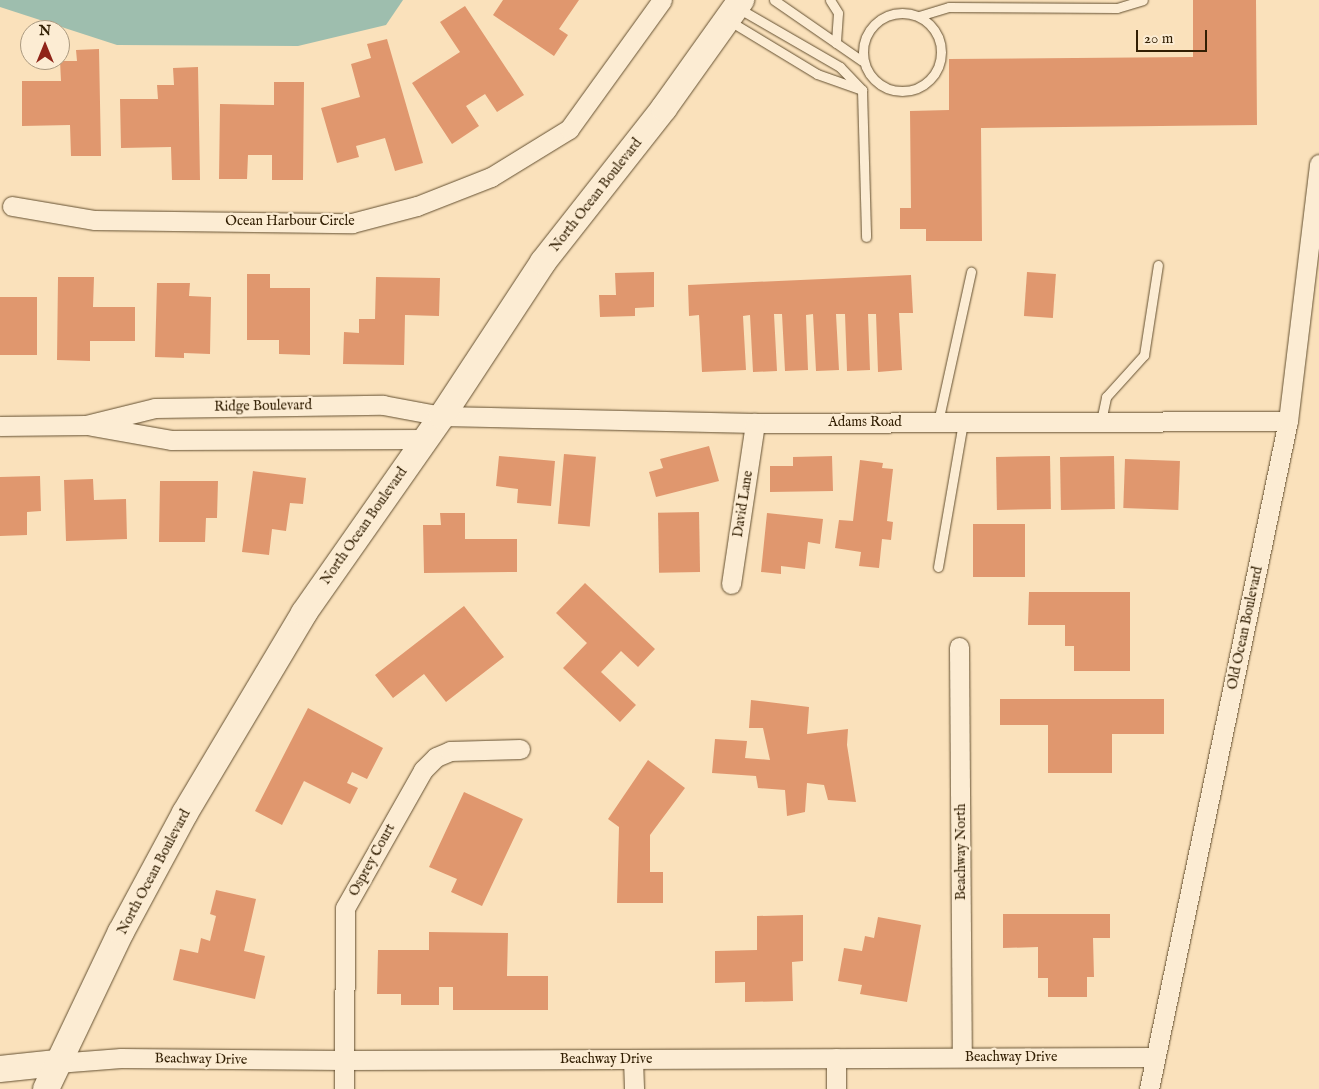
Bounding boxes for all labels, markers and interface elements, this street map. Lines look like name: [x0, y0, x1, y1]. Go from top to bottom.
north arrow: [20, 20, 70, 70]
scale bar: [1139, 20, 1210, 52]
text: N: [39, 22, 51, 40]
text: 20 m: [1144, 29, 1173, 48]
street label: North Ocean Boulevard: [546, 135, 646, 255]
street label: Ocean Harbour Circle: [225, 213, 355, 229]
street label: Ridge Boulevard: [214, 397, 312, 415]
street label: Adams Road: [828, 414, 902, 430]
street label: North Ocean Boulevard: [317, 464, 411, 588]
street label: David Lane: [729, 469, 757, 539]
street label: Old Ocean Boulevard: [1224, 565, 1266, 691]
street label: Beachway North: [953, 804, 969, 900]
street label: North Ocean Boulevard: [114, 807, 194, 937]
street label: Osprey Court: [345, 821, 399, 899]
street label: Beachway Drive: [965, 1049, 1057, 1065]
street label: Beachway Drive: [155, 1050, 247, 1068]
street label: Beachway Drive: [560, 1051, 652, 1067]

